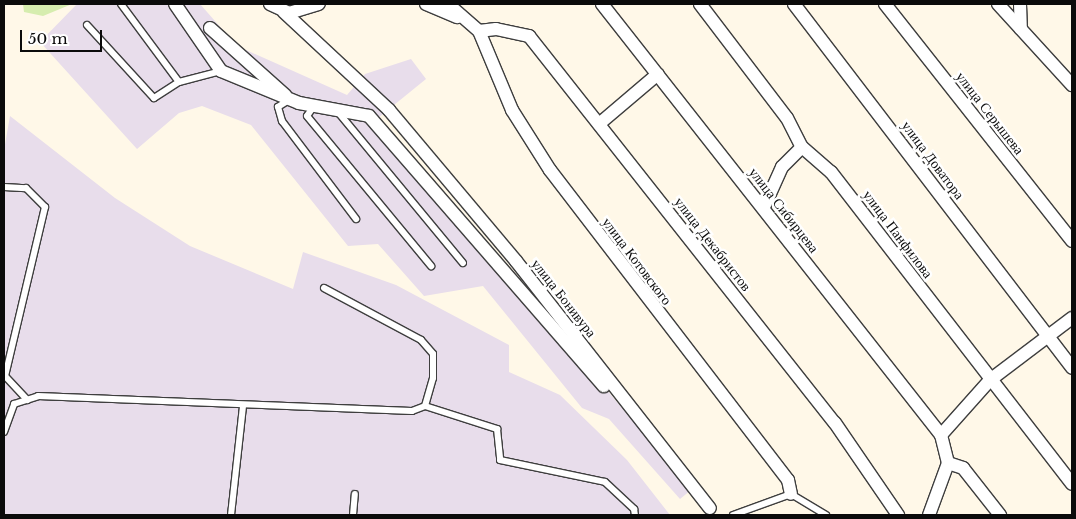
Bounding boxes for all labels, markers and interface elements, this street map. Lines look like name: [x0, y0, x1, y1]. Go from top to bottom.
scale bar: [22, 20, 105, 52]
text: 50 m: [28, 29, 68, 48]
street label: улица Серышева: [952, 68, 1028, 158]
street label: улица Доватора: [898, 118, 968, 202]
street label: улица Сибирцева: [746, 164, 822, 256]
street label: улица Панфилова: [860, 187, 936, 281]
street label: улица Декабристов: [671, 194, 755, 294]
street label: улица Котовского: [599, 214, 675, 308]
street label: улица Бонивура: [528, 255, 600, 341]

